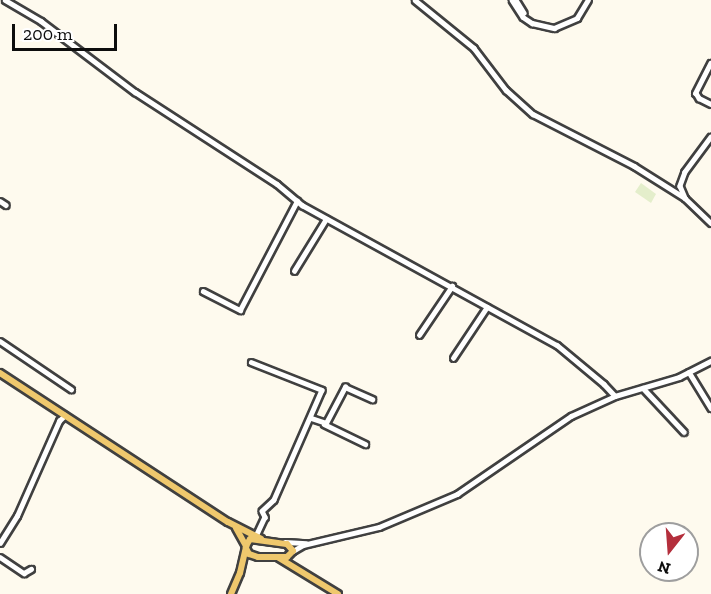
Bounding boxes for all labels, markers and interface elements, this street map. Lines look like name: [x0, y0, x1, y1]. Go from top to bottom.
scale bar: [15, 12, 120, 50]
text: 200 m: [23, 23, 73, 45]
north arrow: [639, 522, 699, 582]
text: N: [656, 557, 673, 579]

